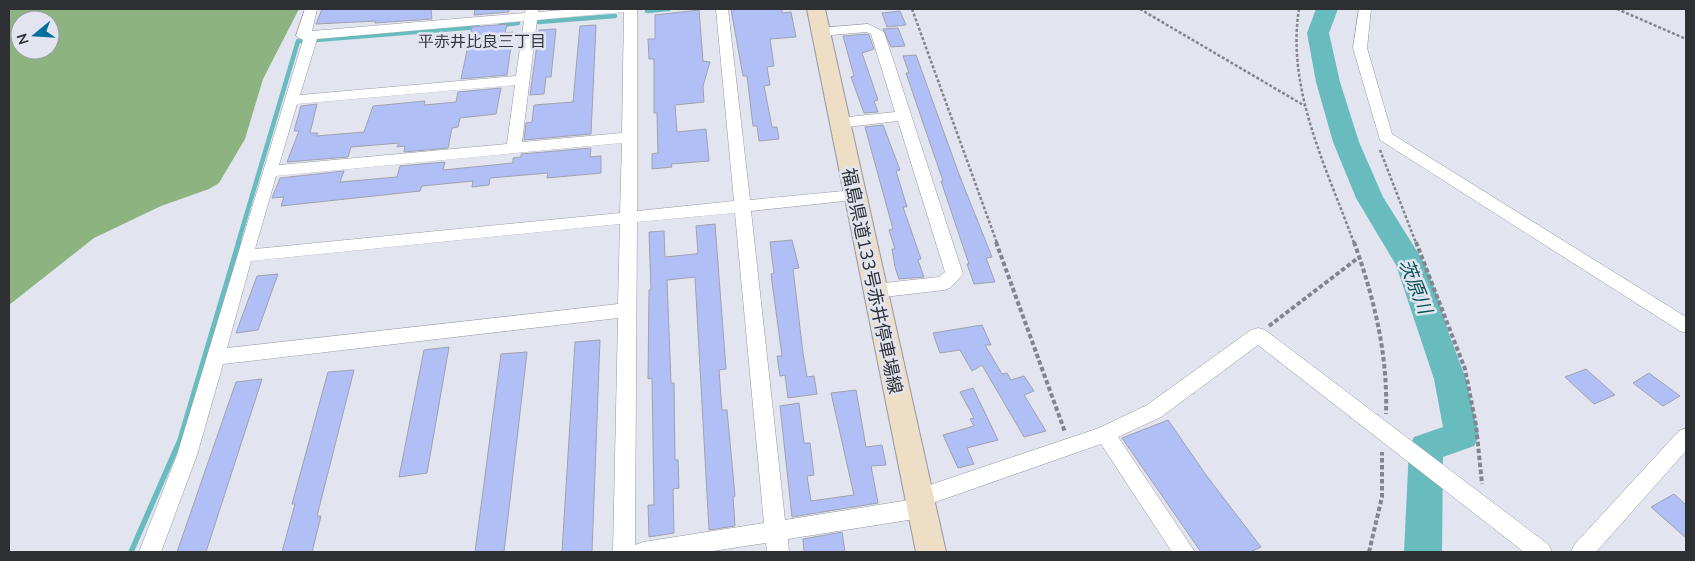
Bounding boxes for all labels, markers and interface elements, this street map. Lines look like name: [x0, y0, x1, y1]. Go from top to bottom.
north arrow: [10, 10, 60, 60]
text: N: [12, 31, 34, 47]
district label: 平赤井比良三丁目: [418, 31, 546, 53]
street label: 福島県道133号赤井停車場線: [836, 166, 908, 396]
water label: 茨原川: [1392, 255, 1439, 320]

